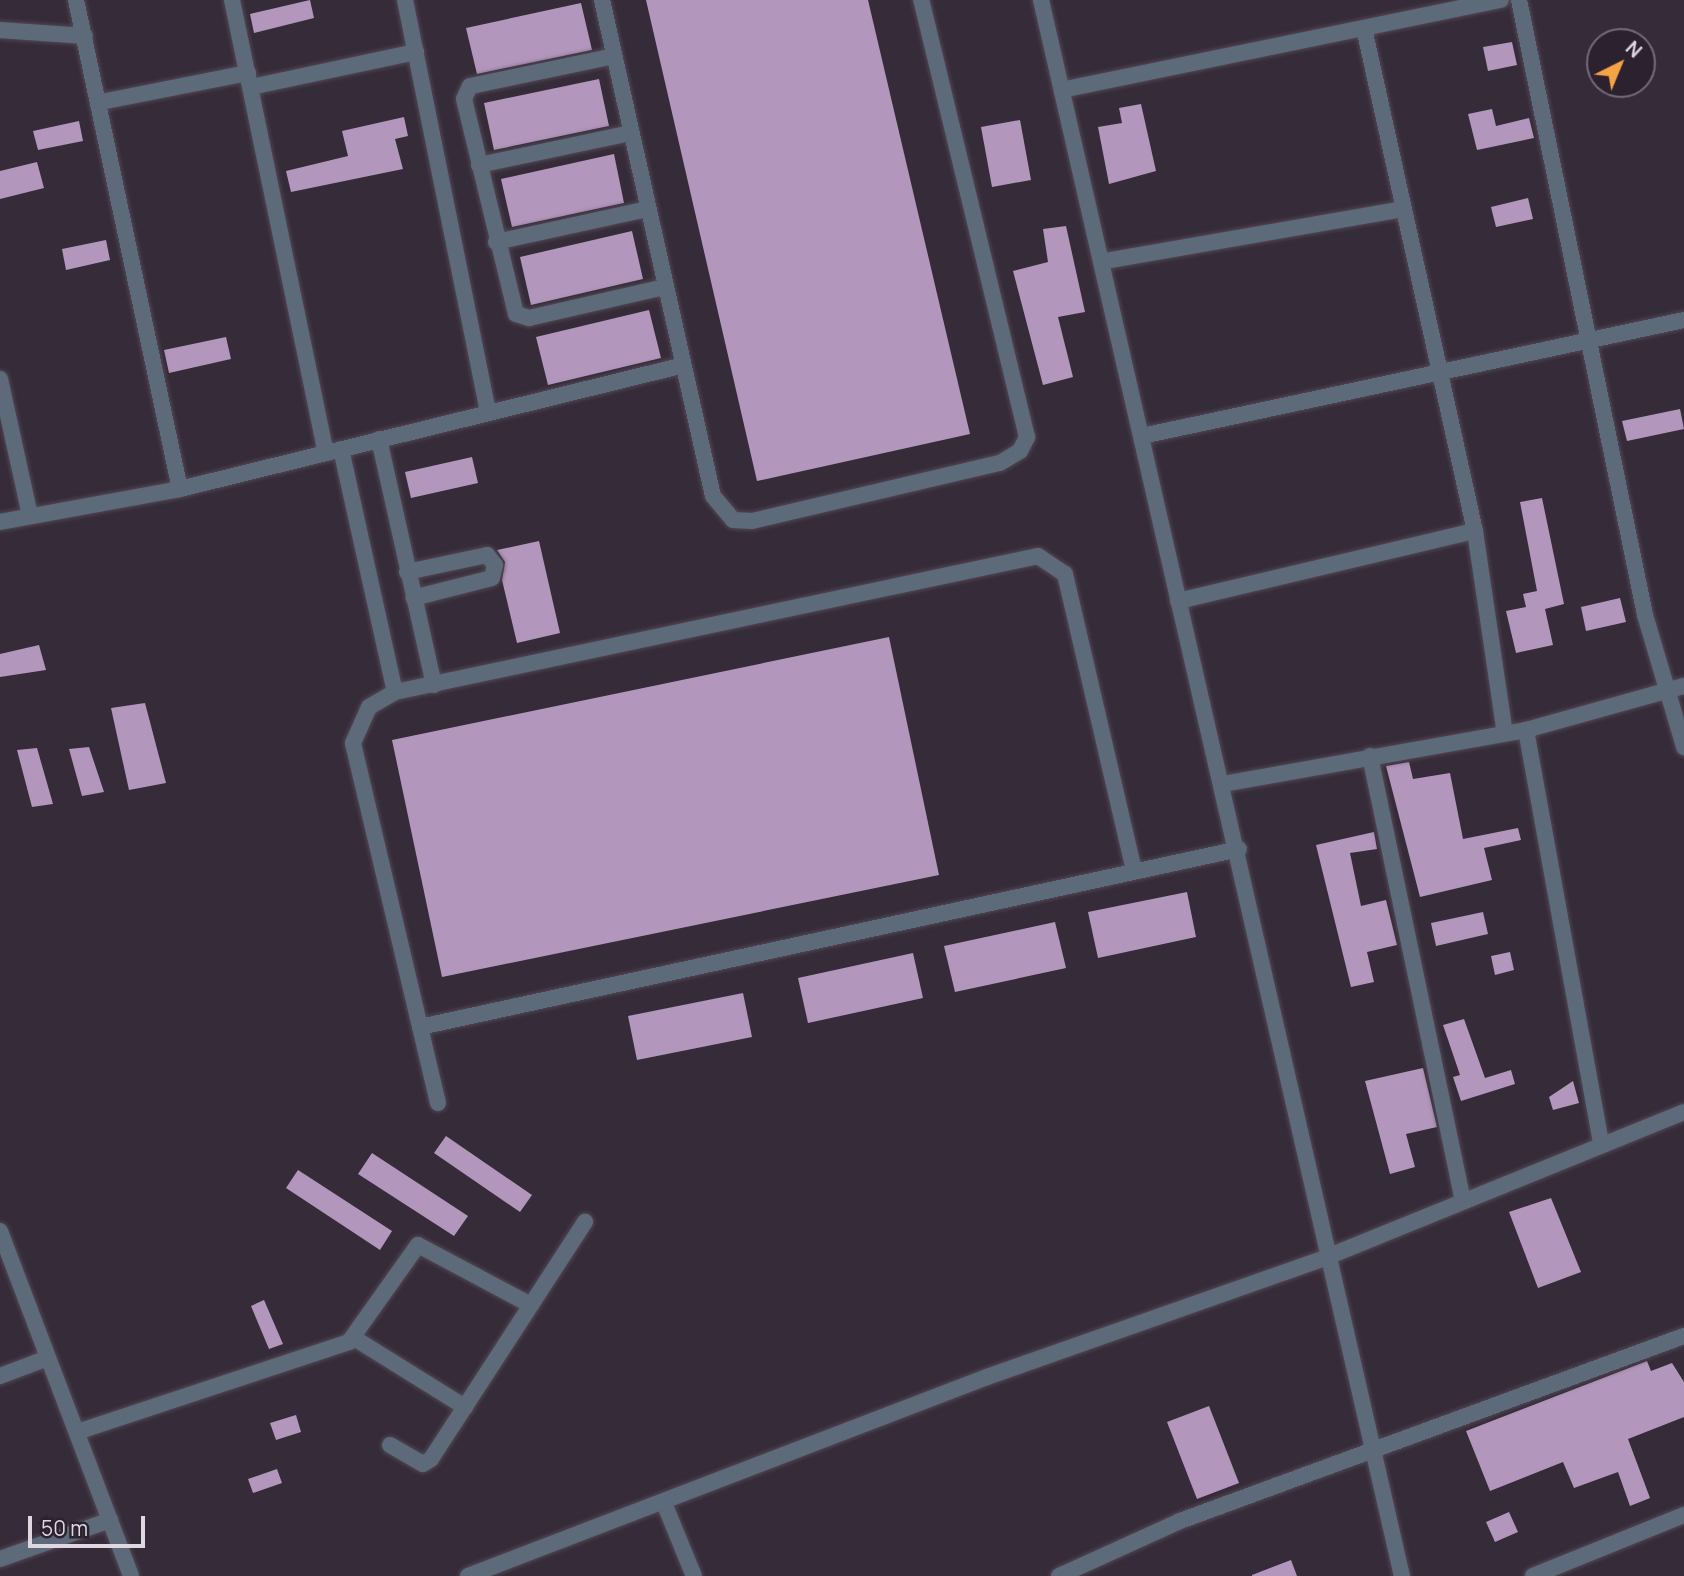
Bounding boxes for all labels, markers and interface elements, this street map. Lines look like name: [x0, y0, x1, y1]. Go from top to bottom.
north arrow: [1586, 28, 1656, 98]
text: N: [1620, 35, 1648, 63]
scale bar: [32, 1502, 149, 1546]
text: 50 m: [41, 1514, 88, 1542]

